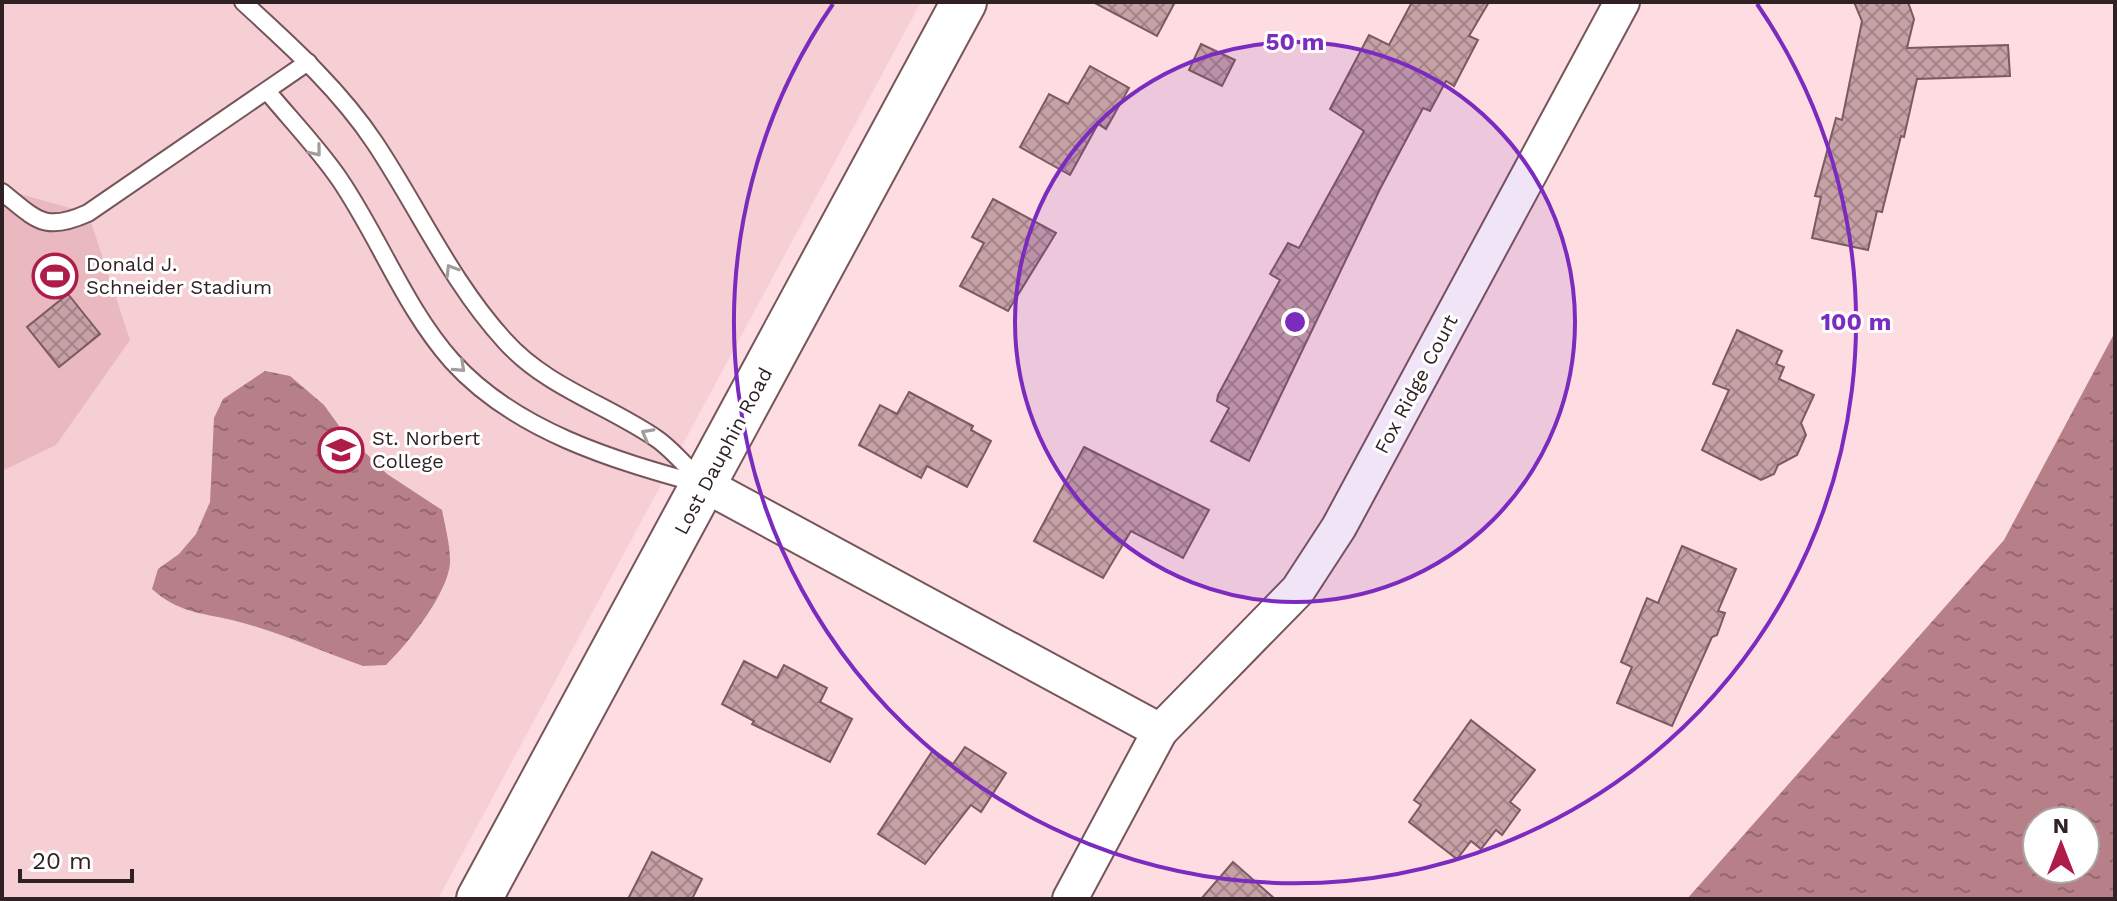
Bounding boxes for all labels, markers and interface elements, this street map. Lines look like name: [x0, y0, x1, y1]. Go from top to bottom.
text: 50 m: [1266, 28, 1324, 56]
one-way arrow: [306, 142, 321, 156]
sports icon: Donald J. Schneider Stadium: [31, 252, 79, 300]
place label: Donald J. Schneider Stadium: [86, 252, 272, 299]
one-way arrow: [445, 264, 461, 279]
centre of rings: [1281, 308, 1309, 336]
text: 100 m: [1821, 308, 1891, 336]
street label: Fox Ridge Court: [1369, 310, 1463, 458]
one-way arrow: [450, 357, 465, 371]
street label: Lost Dauphin Road: [669, 363, 777, 539]
school or university icon: St. Norbert College: [317, 426, 365, 474]
place label: St. Norbert College: [372, 426, 481, 473]
one-way arrow: [641, 428, 656, 444]
north arrow: [2021, 805, 2101, 885]
text: N: [2053, 813, 2069, 838]
scale bar: [20, 833, 132, 883]
text: 20 m: [32, 847, 92, 875]

